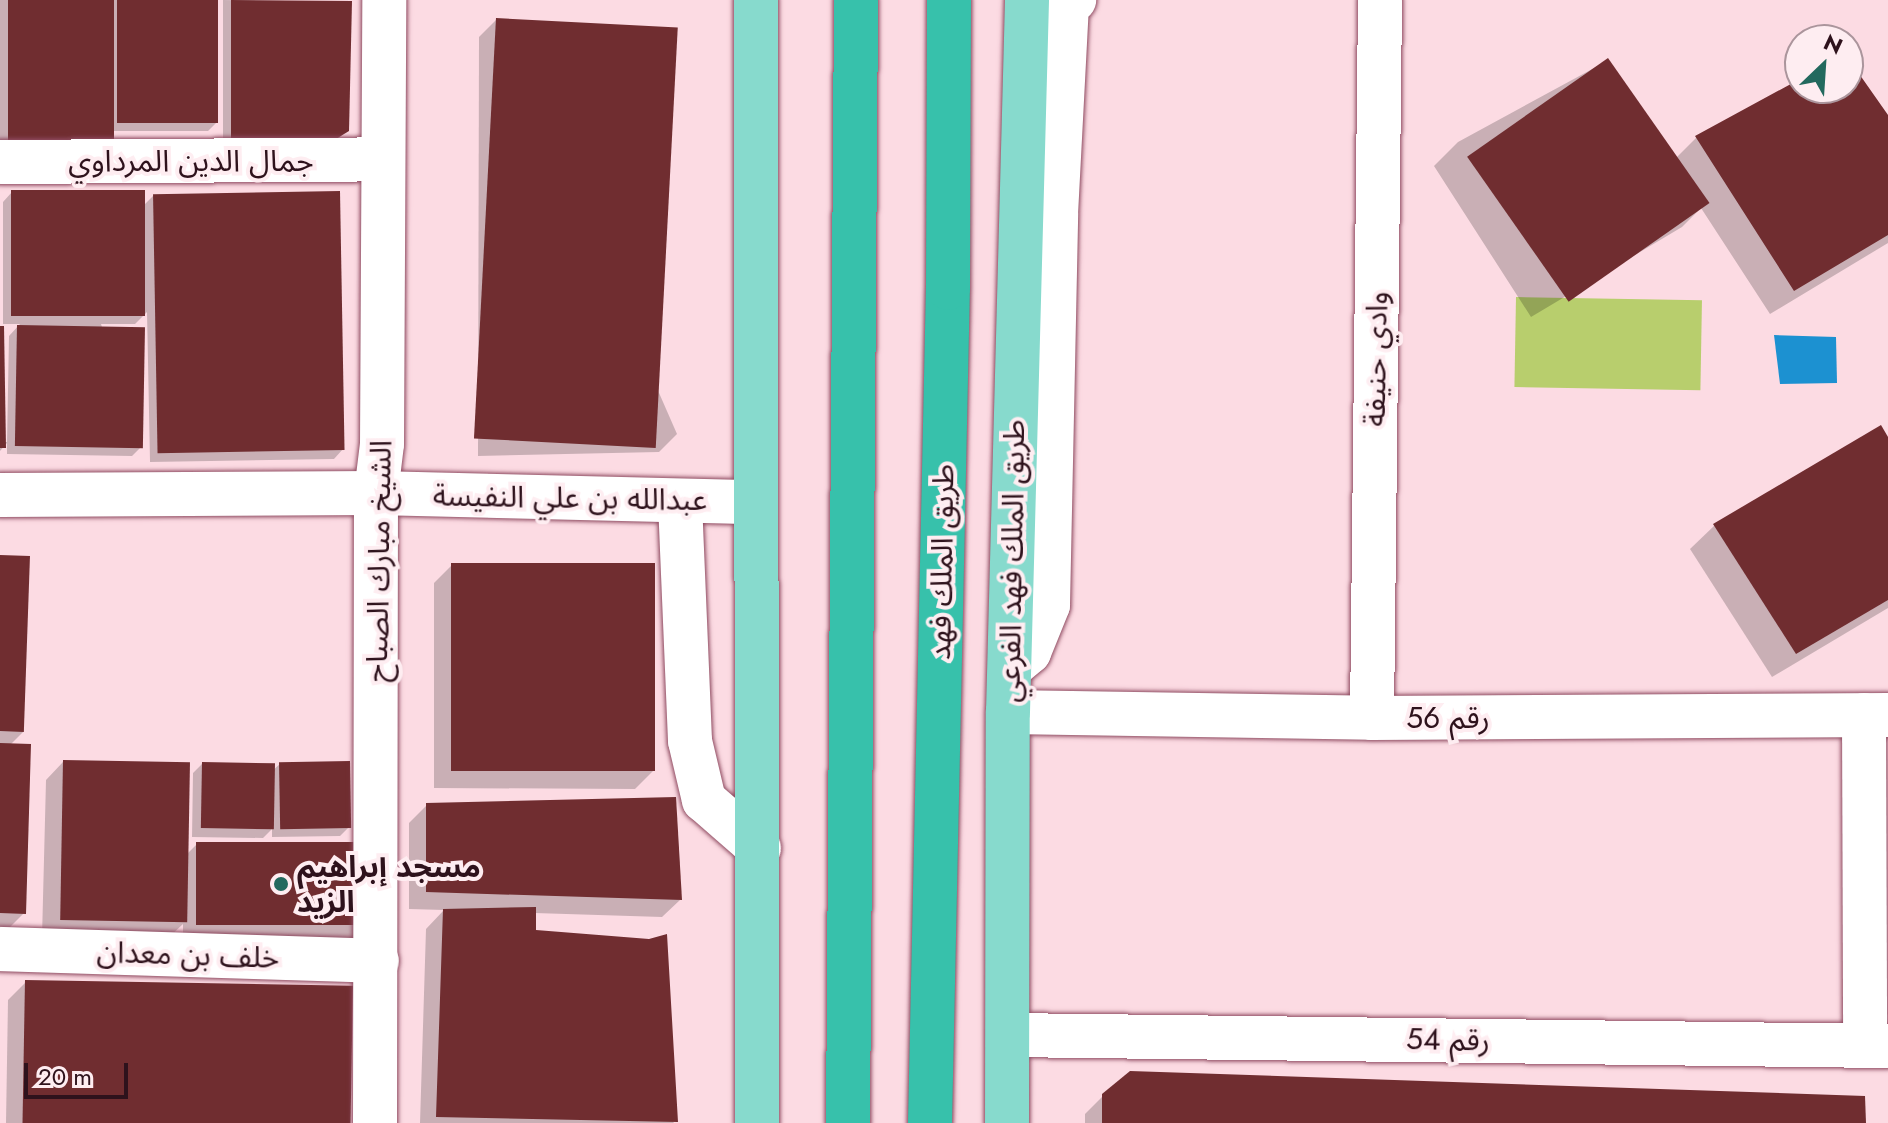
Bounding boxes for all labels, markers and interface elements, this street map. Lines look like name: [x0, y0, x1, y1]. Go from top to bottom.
north arrow: [1784, 24, 1864, 104]
text: N: [1819, 26, 1848, 62]
street label: جمال الدين المرداوي: [68, 143, 314, 179]
street label: وادي حنيفة: [1357, 291, 1395, 427]
street label: طريق الملك فهد الفرعي: [992, 419, 1032, 703]
street label: الشيخ مبارك الصباح: [359, 440, 399, 682]
street label: طريق الملك فهد: [922, 464, 962, 660]
street label: عبدالله بن علي النفيسة: [433, 478, 707, 518]
street label: رقم 56: [1406, 700, 1490, 736]
place label: مسجد إبراهيم الزيد: [297, 849, 481, 920]
marker: مسجد إبراهيم الزيد: [272, 875, 290, 893]
street label: خلف بن معدان: [96, 934, 280, 976]
street label: رقم 54: [1406, 1021, 1490, 1059]
scale bar: [28, 1047, 132, 1097]
text: 20 m: [38, 1059, 92, 1094]

